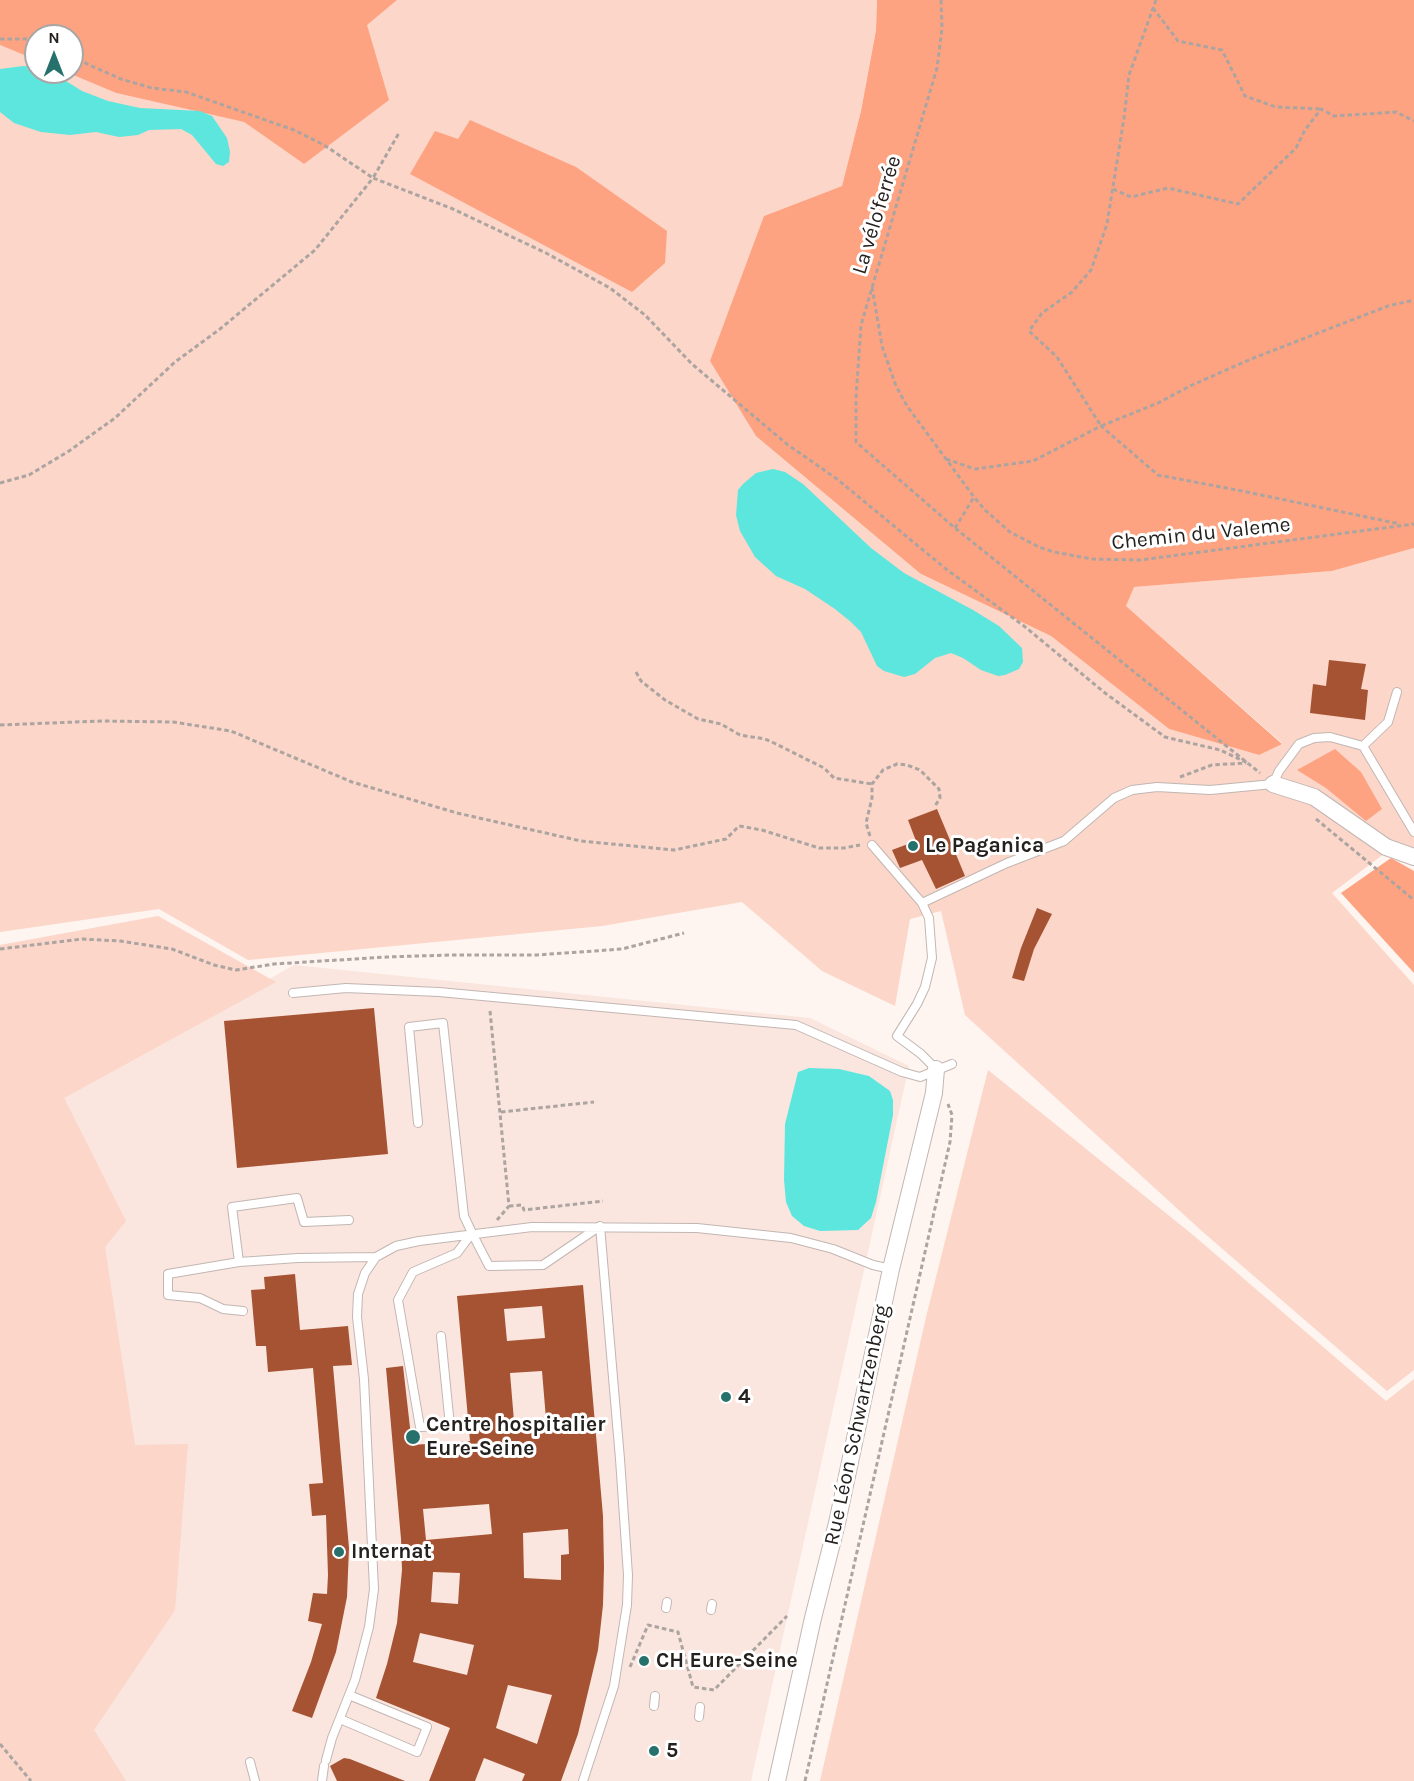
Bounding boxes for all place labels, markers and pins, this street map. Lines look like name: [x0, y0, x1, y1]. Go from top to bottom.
place label: Le Paganica: [925, 833, 1044, 859]
marker: Le Paganica: [906, 839, 920, 853]
place label: 4: [738, 1384, 750, 1410]
marker: 4: [719, 1390, 733, 1404]
place label: Centre hospitalier Eure-Seine: [426, 1412, 605, 1462]
marker: Centre hospitalier Eure-Seine: [404, 1428, 422, 1446]
place label: Internat: [351, 1539, 432, 1565]
marker: Internat: [332, 1545, 346, 1559]
place label: CH Eure-Seine: [656, 1648, 798, 1674]
marker: CH Eure-Seine: [637, 1654, 651, 1668]
place label: 5: [666, 1738, 678, 1764]
marker: 5: [647, 1744, 661, 1758]

